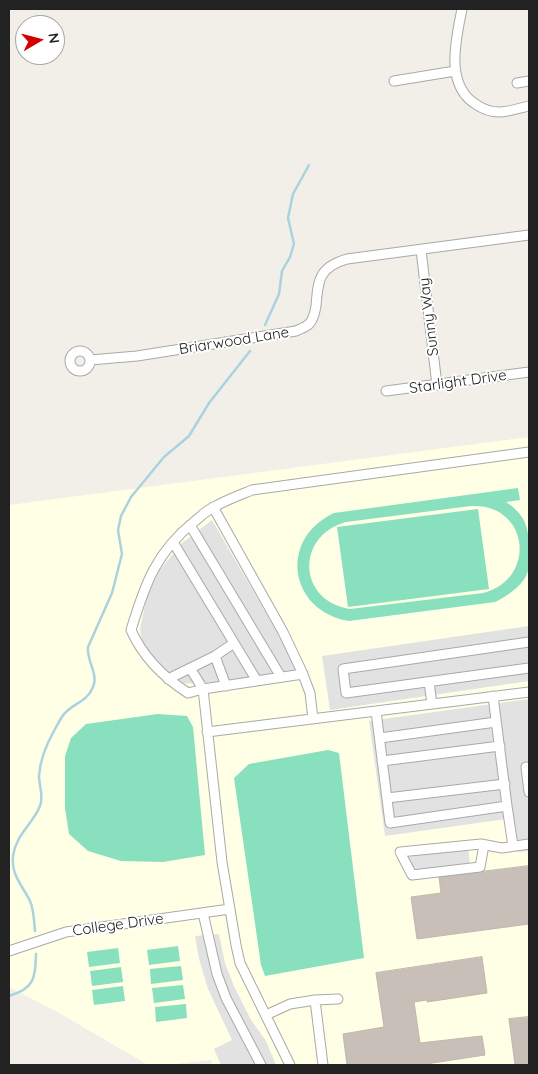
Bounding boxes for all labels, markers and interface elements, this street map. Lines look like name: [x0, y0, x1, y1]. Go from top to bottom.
north arrow: [15, 15, 65, 65]
text: N: [44, 32, 63, 44]
street label: Sunny Way: [415, 277, 443, 357]
street label: Briarwood Lane: [178, 323, 290, 359]
street label: Starlight Drive: [408, 366, 508, 398]
street label: College Drive: [71, 910, 165, 940]

